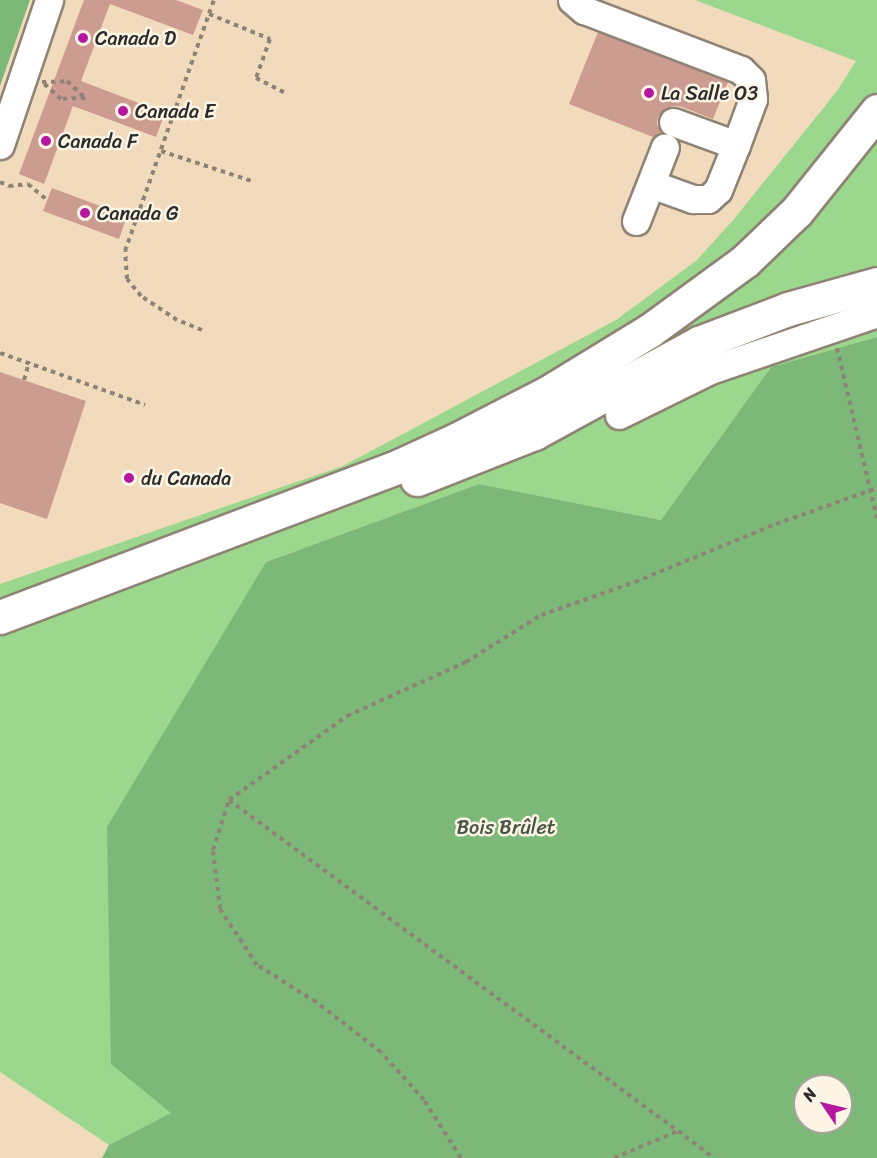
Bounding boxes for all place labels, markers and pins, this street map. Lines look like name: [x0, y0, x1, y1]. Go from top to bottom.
place label: Canada D: [95, 26, 176, 50]
marker: Canada D: [76, 31, 90, 45]
place label: La Salle O3: [661, 81, 759, 105]
marker: La Salle O3: [642, 86, 656, 100]
place label: Canada E: [135, 99, 215, 123]
marker: Canada E: [116, 104, 130, 118]
place label: Canada F: [58, 129, 138, 153]
marker: Canada F: [39, 134, 53, 148]
place label: Canada G: [97, 201, 179, 225]
marker: Canada G: [78, 206, 92, 220]
place label: du Canada: [141, 466, 231, 490]
marker: du Canada: [122, 471, 136, 485]

